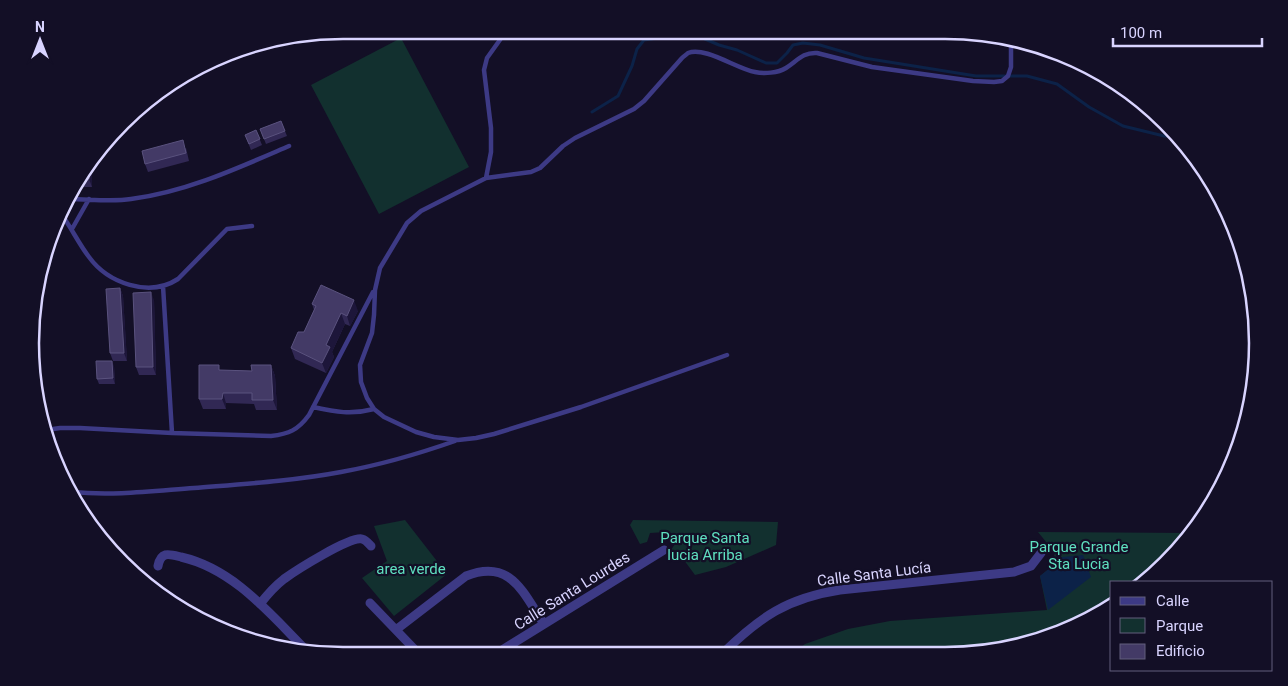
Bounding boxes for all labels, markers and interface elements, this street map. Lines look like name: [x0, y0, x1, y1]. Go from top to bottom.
north arrow: [15, 15, 65, 65]
scale bar: [1113, 15, 1262, 47]
text: N: [35, 19, 45, 35]
text: 100 m: [1120, 24, 1162, 42]
park label: Parque Santa lucia Arriba: [660, 529, 750, 564]
park label: Parque Grande Sta Lucia: [1030, 538, 1128, 573]
street label: Calle Santa Lourdes: [511, 548, 633, 634]
street label: Calle Santa Lucía: [816, 558, 932, 590]
park label: area verde: [376, 560, 446, 578]
legend: [1110, 581, 1273, 671]
text: Calle: [1156, 592, 1189, 610]
text: Parque: [1156, 617, 1203, 635]
text: Edificio: [1156, 642, 1205, 660]

